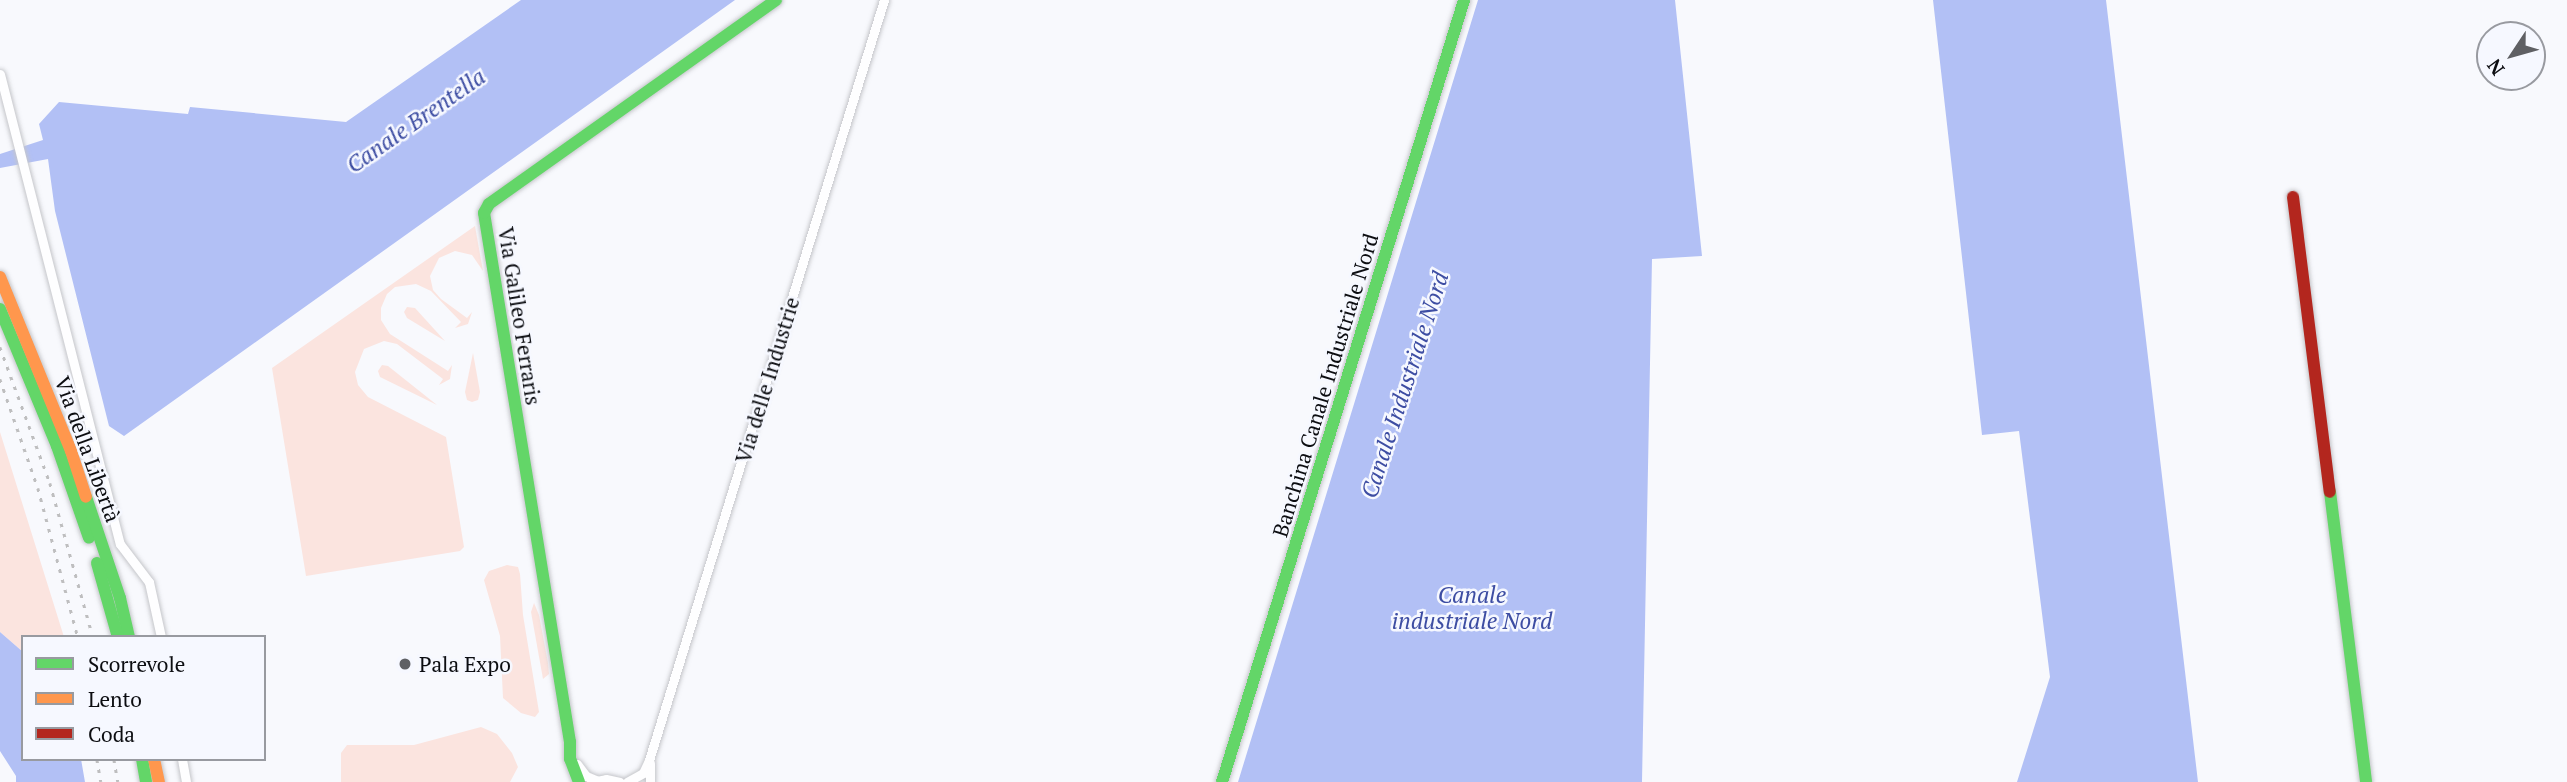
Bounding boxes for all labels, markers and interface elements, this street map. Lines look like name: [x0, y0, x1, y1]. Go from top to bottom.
north arrow: [2476, 21, 2546, 91]
text: N: [2481, 54, 2510, 81]
water label: Canale Brentella: [341, 63, 491, 179]
street label: Via Galileo Ferraris: [493, 225, 547, 407]
street label: Banchina Canale Industriale Nord: [1267, 230, 1383, 540]
water label: Canale Industriale Nord: [1355, 268, 1455, 502]
street label: Via delle Industrie: [730, 294, 804, 466]
street label: Via della Libertà: [50, 373, 126, 525]
water label: Canale industriale Nord: [1392, 581, 1552, 635]
legend: [21, 635, 266, 761]
text: Scorrevole: [88, 650, 185, 678]
place label: Pala Expo: [419, 651, 511, 677]
marker: Pala Expo: [397, 656, 413, 672]
text: Lento: [88, 685, 142, 713]
text: Coda: [88, 720, 135, 748]

